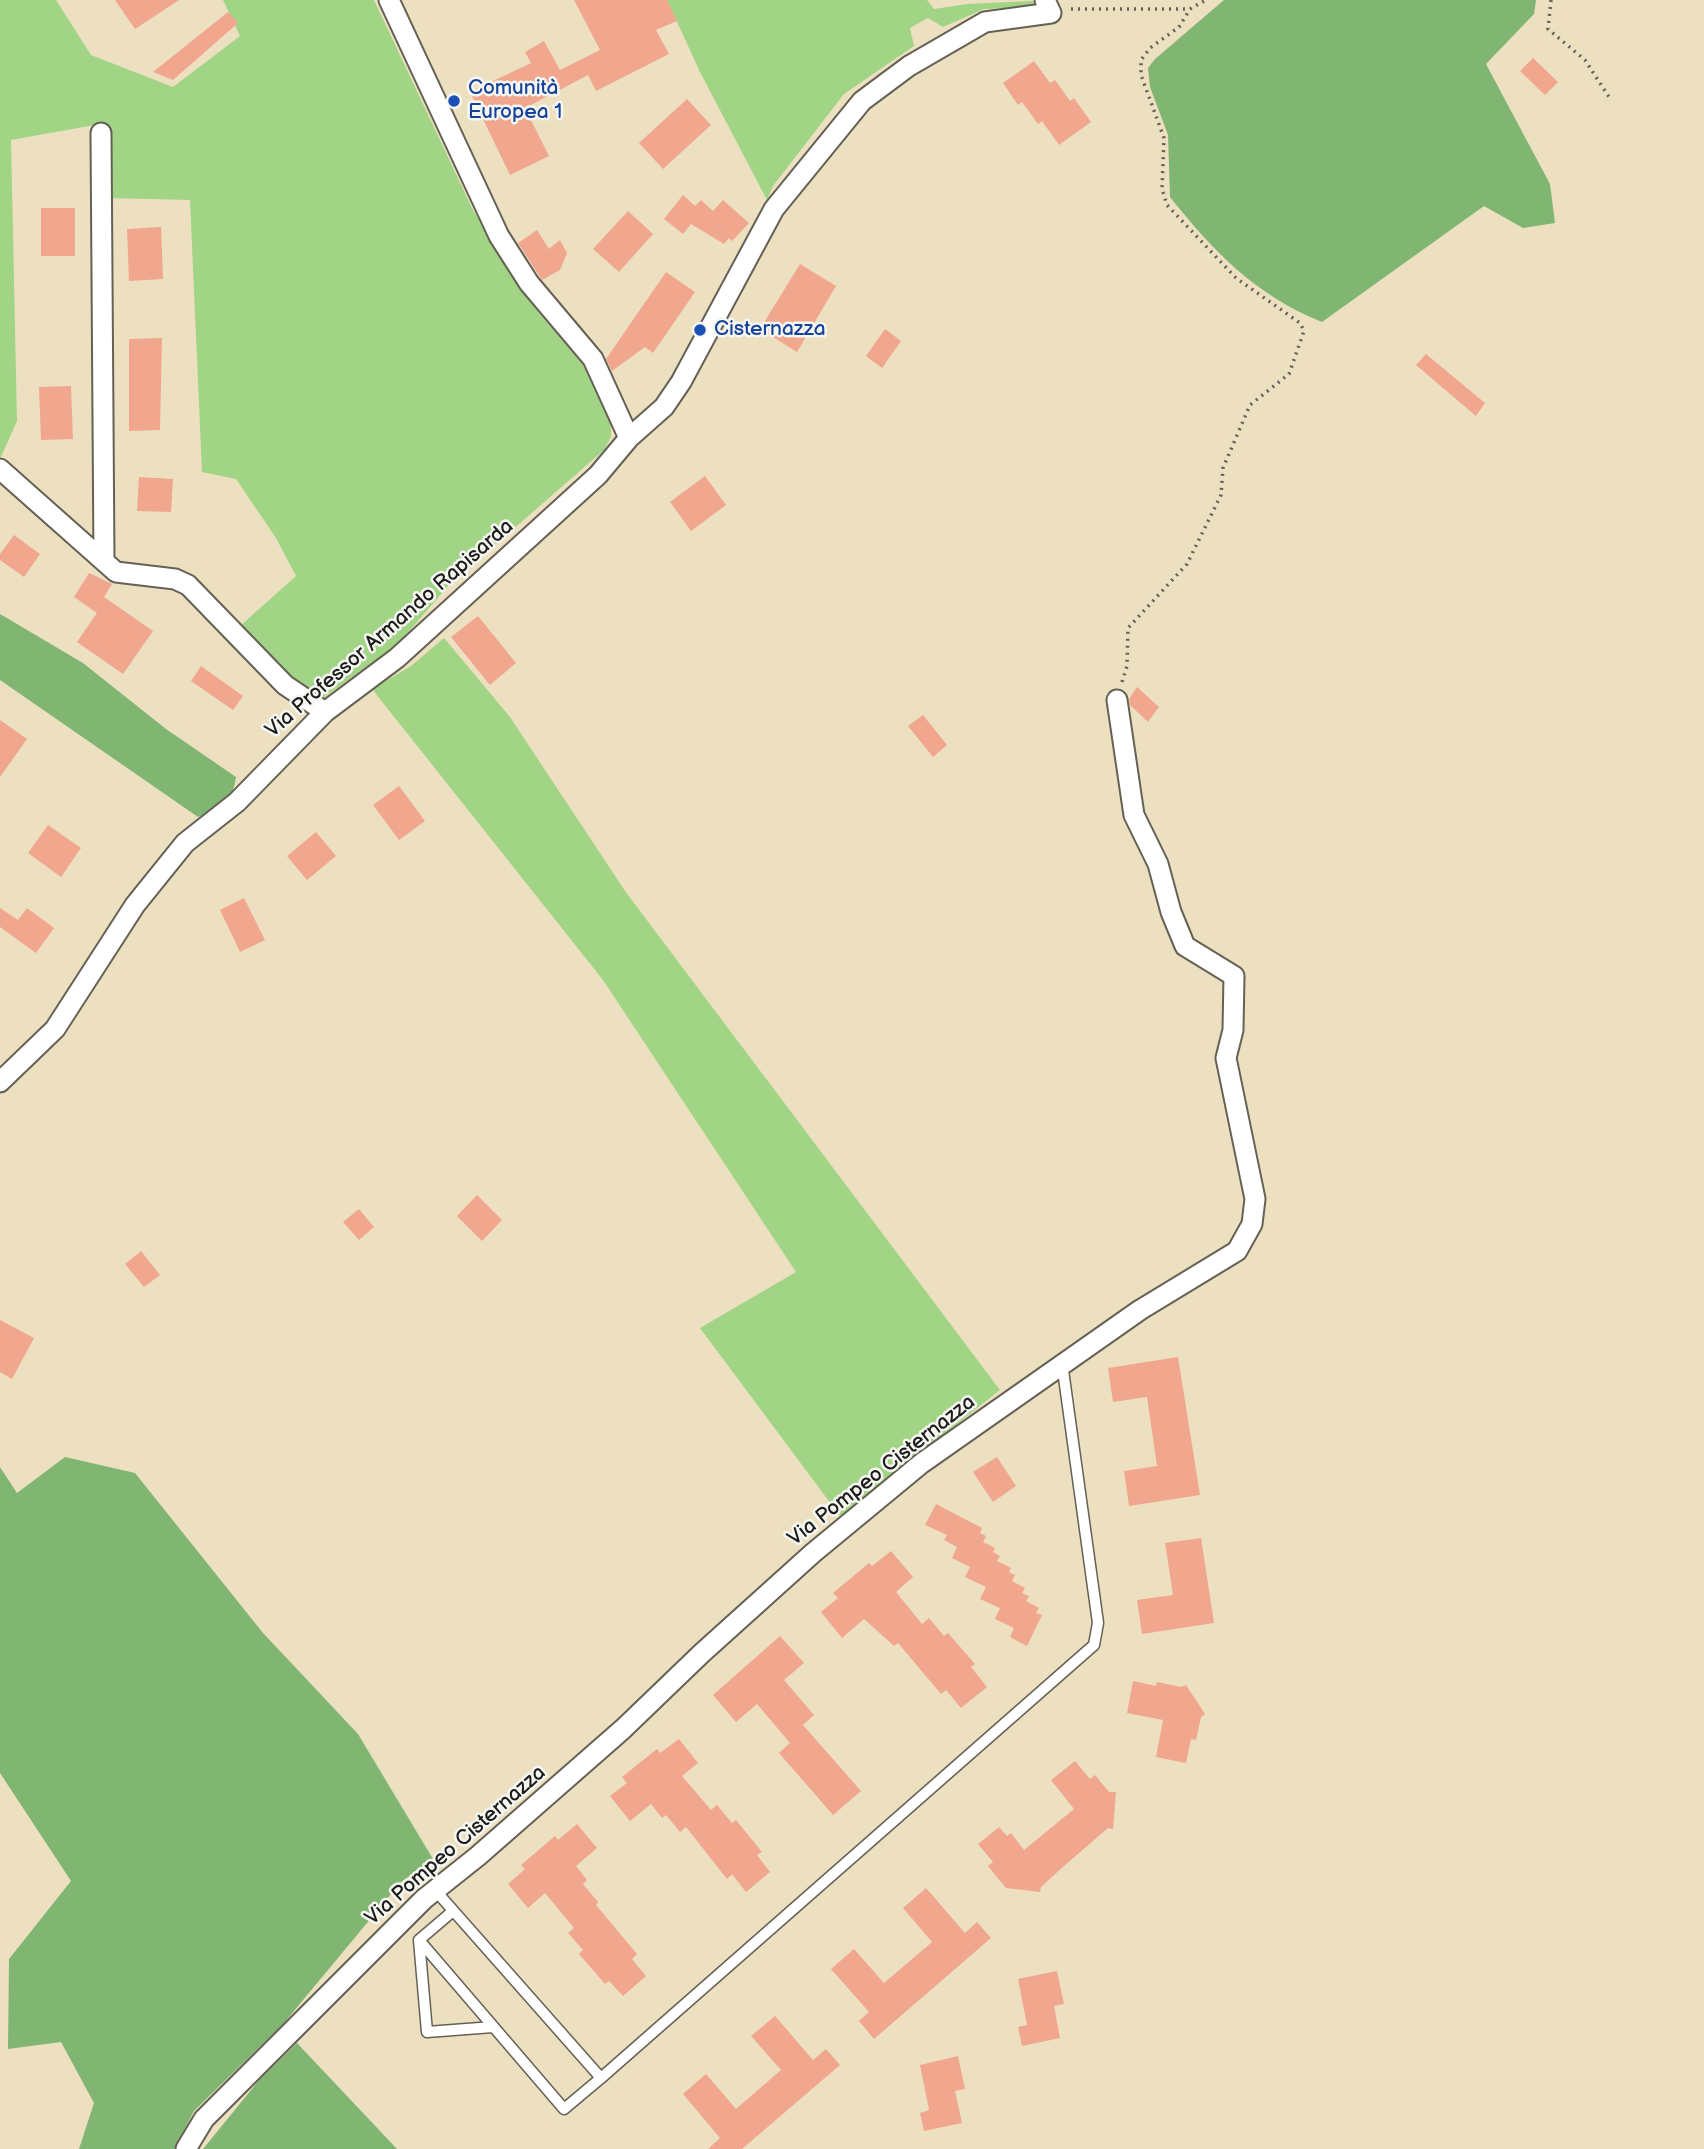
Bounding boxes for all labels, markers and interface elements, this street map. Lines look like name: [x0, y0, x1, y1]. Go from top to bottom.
place label: Comunità Europea 1: [468, 76, 562, 126]
marker: Comunità Europea 1: [446, 93, 462, 109]
place label: Cisternazza: [714, 317, 826, 343]
marker: Cisternazza: [692, 322, 708, 338]
street label: Via Professor Armando Rapisarda: [261, 514, 519, 744]
street label: Via Pompeo Cisternazza: [783, 1390, 981, 1552]
street label: Via Pompeo Cisternazza: [361, 1761, 551, 1931]

